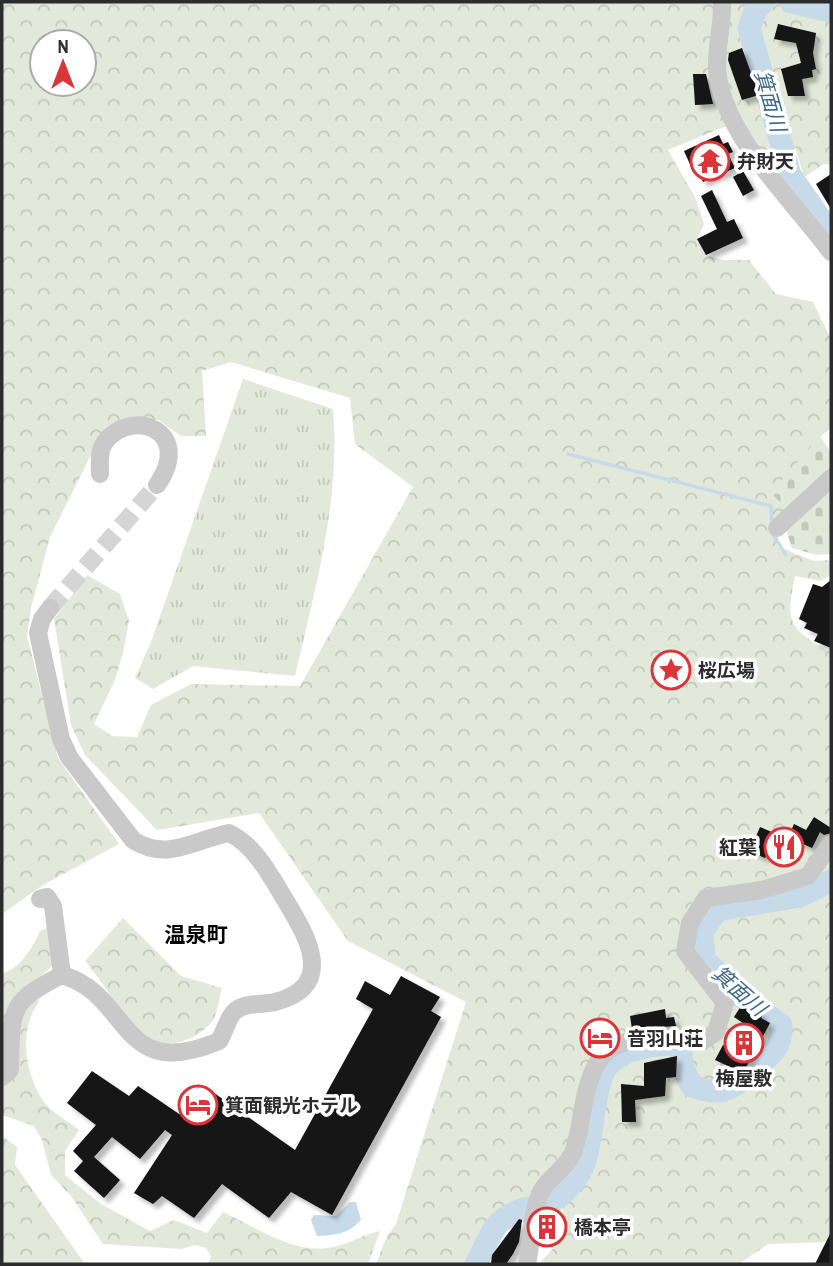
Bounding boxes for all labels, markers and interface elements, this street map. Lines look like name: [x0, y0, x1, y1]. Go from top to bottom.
north arrow: [28, 28, 98, 98]
text: N: [57, 33, 69, 59]
water label: 箕面川: [748, 67, 794, 137]
temple icon: 弁財天: [689, 140, 731, 182]
place label: 弁財天: [737, 148, 794, 174]
place icon: 桜広場: [650, 649, 692, 691]
place label: 桜広場: [698, 657, 755, 683]
restaurant icon: 紅葉: [763, 826, 805, 868]
place label: 紅葉: [719, 834, 757, 860]
district label: 温泉町: [165, 920, 228, 949]
water label: 箕面川: [706, 959, 774, 1024]
hotel icon: 音羽山荘: [579, 1017, 621, 1059]
building icon: 梅屋敷: [723, 1022, 765, 1064]
place label: 音羽山荘: [627, 1025, 703, 1051]
place label: 梅屋敷: [715, 1065, 773, 1091]
hotel icon: 箕面観光ホテル: [177, 1084, 219, 1126]
place label: 箕面観光ホテル: [225, 1092, 358, 1118]
building icon: 橋本亭: [526, 1206, 568, 1248]
place label: 橋本亭: [574, 1214, 631, 1240]

